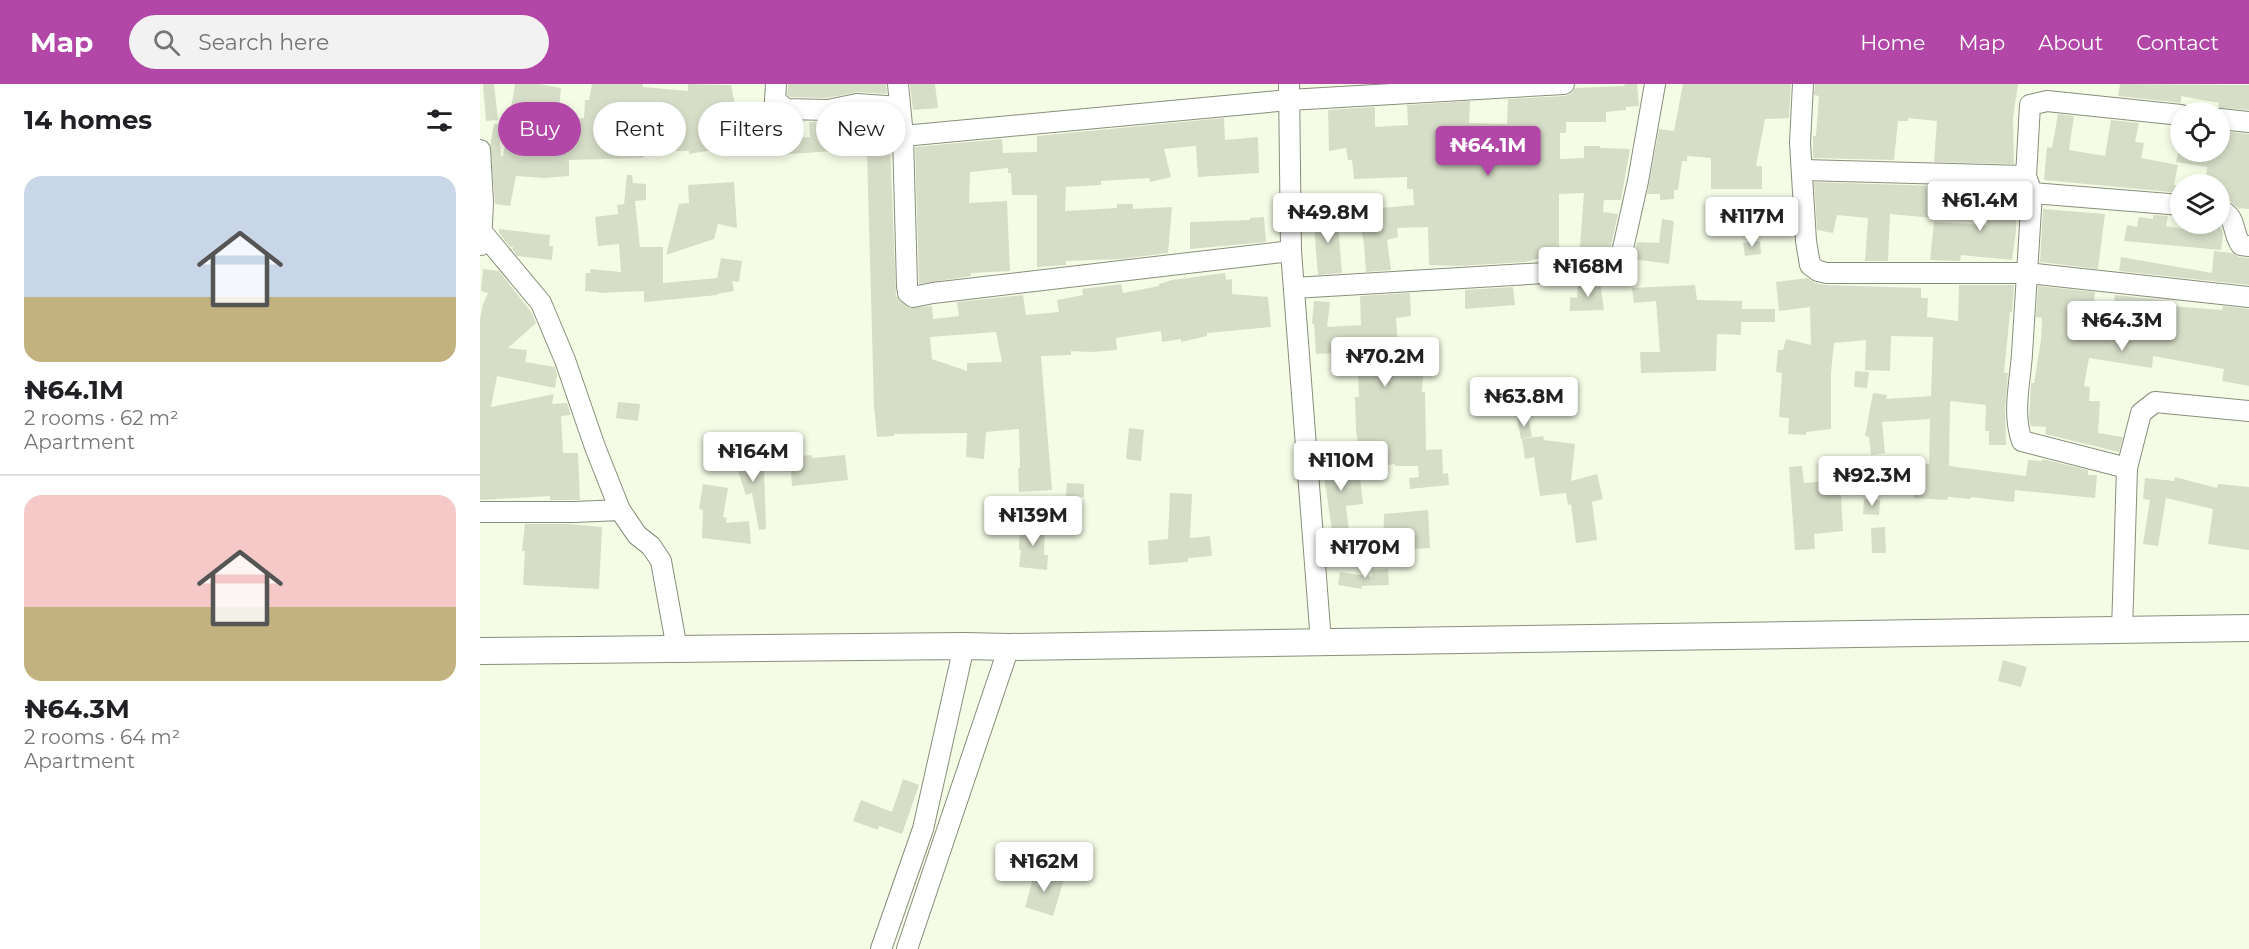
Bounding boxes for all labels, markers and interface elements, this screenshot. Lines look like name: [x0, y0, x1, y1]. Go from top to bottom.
search box: [129, 15, 549, 69]
text: Map: [30, 25, 93, 59]
icon: search: [150, 26, 183, 59]
text: Search here: [198, 29, 329, 56]
text: Home: [1860, 30, 1925, 55]
text: Map: [1958, 30, 2005, 55]
text: About: [2038, 30, 2103, 55]
text: Contact: [2136, 30, 2219, 55]
chip: Buy: [498, 102, 581, 156]
chip: Rent: [593, 102, 686, 156]
chip: Filters: [698, 102, 804, 156]
chip: New: [816, 102, 906, 156]
map controls: [2170, 102, 2230, 234]
button: locate: [2170, 102, 2230, 162]
text: 14 homes: [24, 104, 152, 136]
icon: filters: [423, 104, 456, 137]
pin: ₦64.1M: [1439, 126, 1537, 177]
text: ₦64.1M: [1450, 133, 1526, 157]
button: layers: [2170, 174, 2230, 234]
pin: ₦61.4M: [1931, 181, 2029, 232]
text: ₦61.4M: [1942, 188, 2018, 212]
pin: ₦49.8M: [1279, 193, 1377, 244]
pin: ₦117M: [1710, 197, 1794, 248]
text: ₦49.8M: [1287, 200, 1369, 224]
text: ₦117M: [1719, 204, 1785, 228]
icon: home: [186, 215, 294, 323]
pin: ₦168M: [1546, 247, 1630, 298]
text: ₦168M: [1553, 254, 1623, 278]
pin: ₦64.3M: [2073, 301, 2171, 352]
text: ₦64.3M: [2081, 308, 2163, 332]
pin: ₦70.2M: [1336, 337, 1434, 388]
text: ₦70.2M: [1345, 344, 1425, 368]
text: ₦64.1M: [24, 374, 124, 406]
pin: ₦63.8M: [1475, 377, 1573, 428]
text: ₦63.8M: [1484, 384, 1564, 408]
text: 2 rooms · 62 m²: [24, 406, 179, 430]
text: Apartment: [24, 430, 135, 454]
pin: ₦164M: [711, 432, 795, 483]
text: ₦164M: [717, 439, 789, 463]
pin: ₦110M: [1299, 441, 1383, 492]
text: ₦110M: [1308, 448, 1374, 472]
pin: ₦92.3M: [1823, 456, 1921, 507]
text: ₦92.3M: [1832, 463, 1912, 487]
pin: ₦139M: [991, 496, 1075, 547]
text: ₦139M: [998, 503, 1068, 527]
pin: ₦170M: [1323, 528, 1407, 579]
icon: home: [186, 534, 294, 642]
text: ₦170M: [1330, 535, 1400, 559]
text: ₦64.3M: [24, 693, 130, 725]
text: 2 rooms · 64 m²: [24, 725, 180, 749]
text: Apartment: [24, 749, 135, 773]
pin: ₦162M: [1002, 842, 1086, 893]
text: ₦162M: [1009, 849, 1079, 873]

